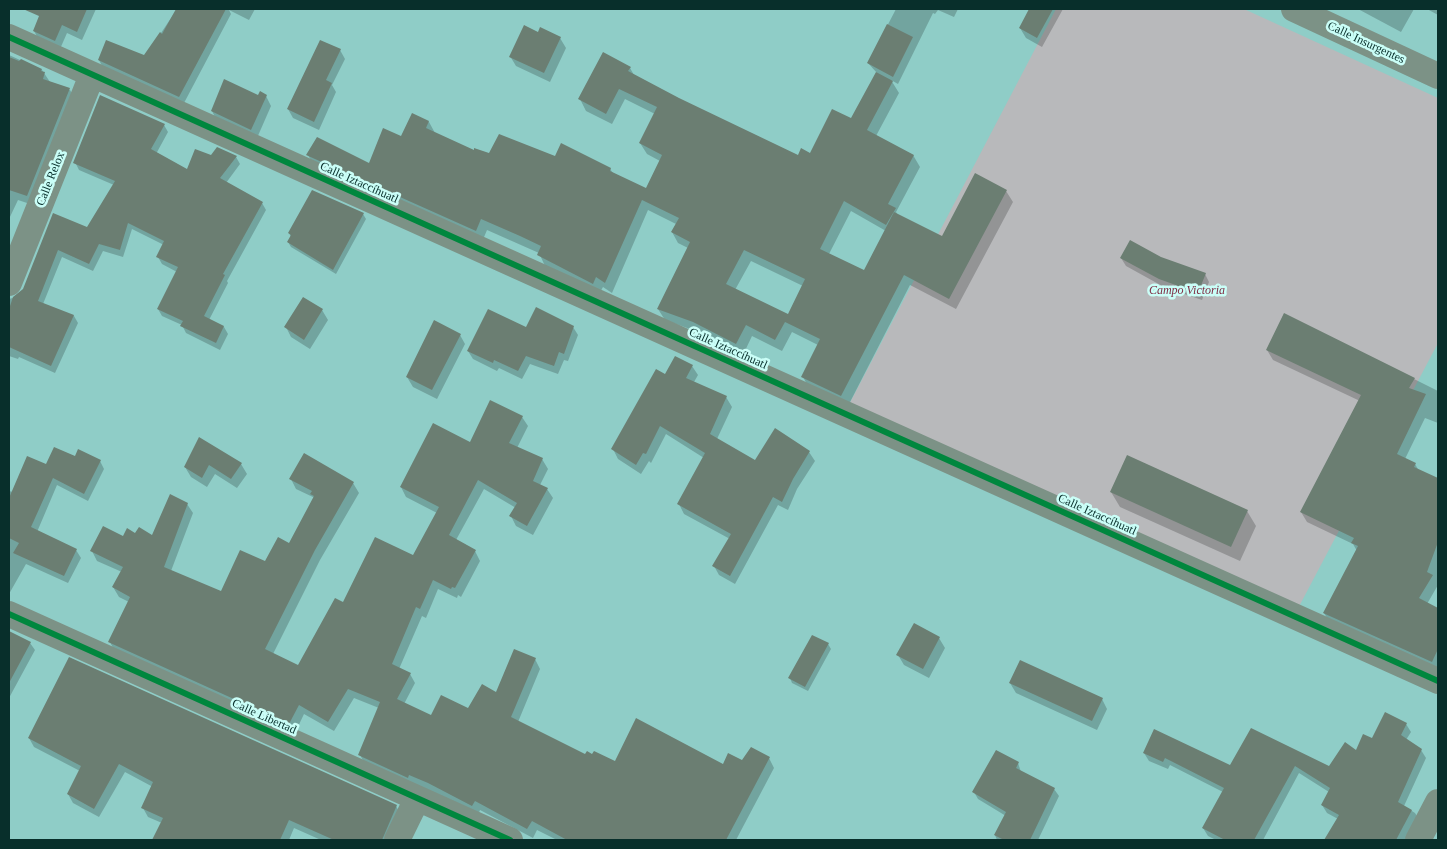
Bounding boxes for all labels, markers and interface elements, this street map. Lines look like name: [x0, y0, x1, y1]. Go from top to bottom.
street label: Calle Insurgentes: [1325, 19, 1407, 67]
street label: Calle Relox: [34, 150, 68, 208]
street label: Calle Iztaccíhuatl: [318, 159, 400, 207]
park label: Campo Victoria: [1149, 284, 1225, 298]
street label: Calle Iztaccíhuatl: [687, 325, 769, 373]
street label: Calle Iztaccíhuatl: [1056, 491, 1138, 539]
street label: Calle Libertad: [230, 696, 298, 738]

